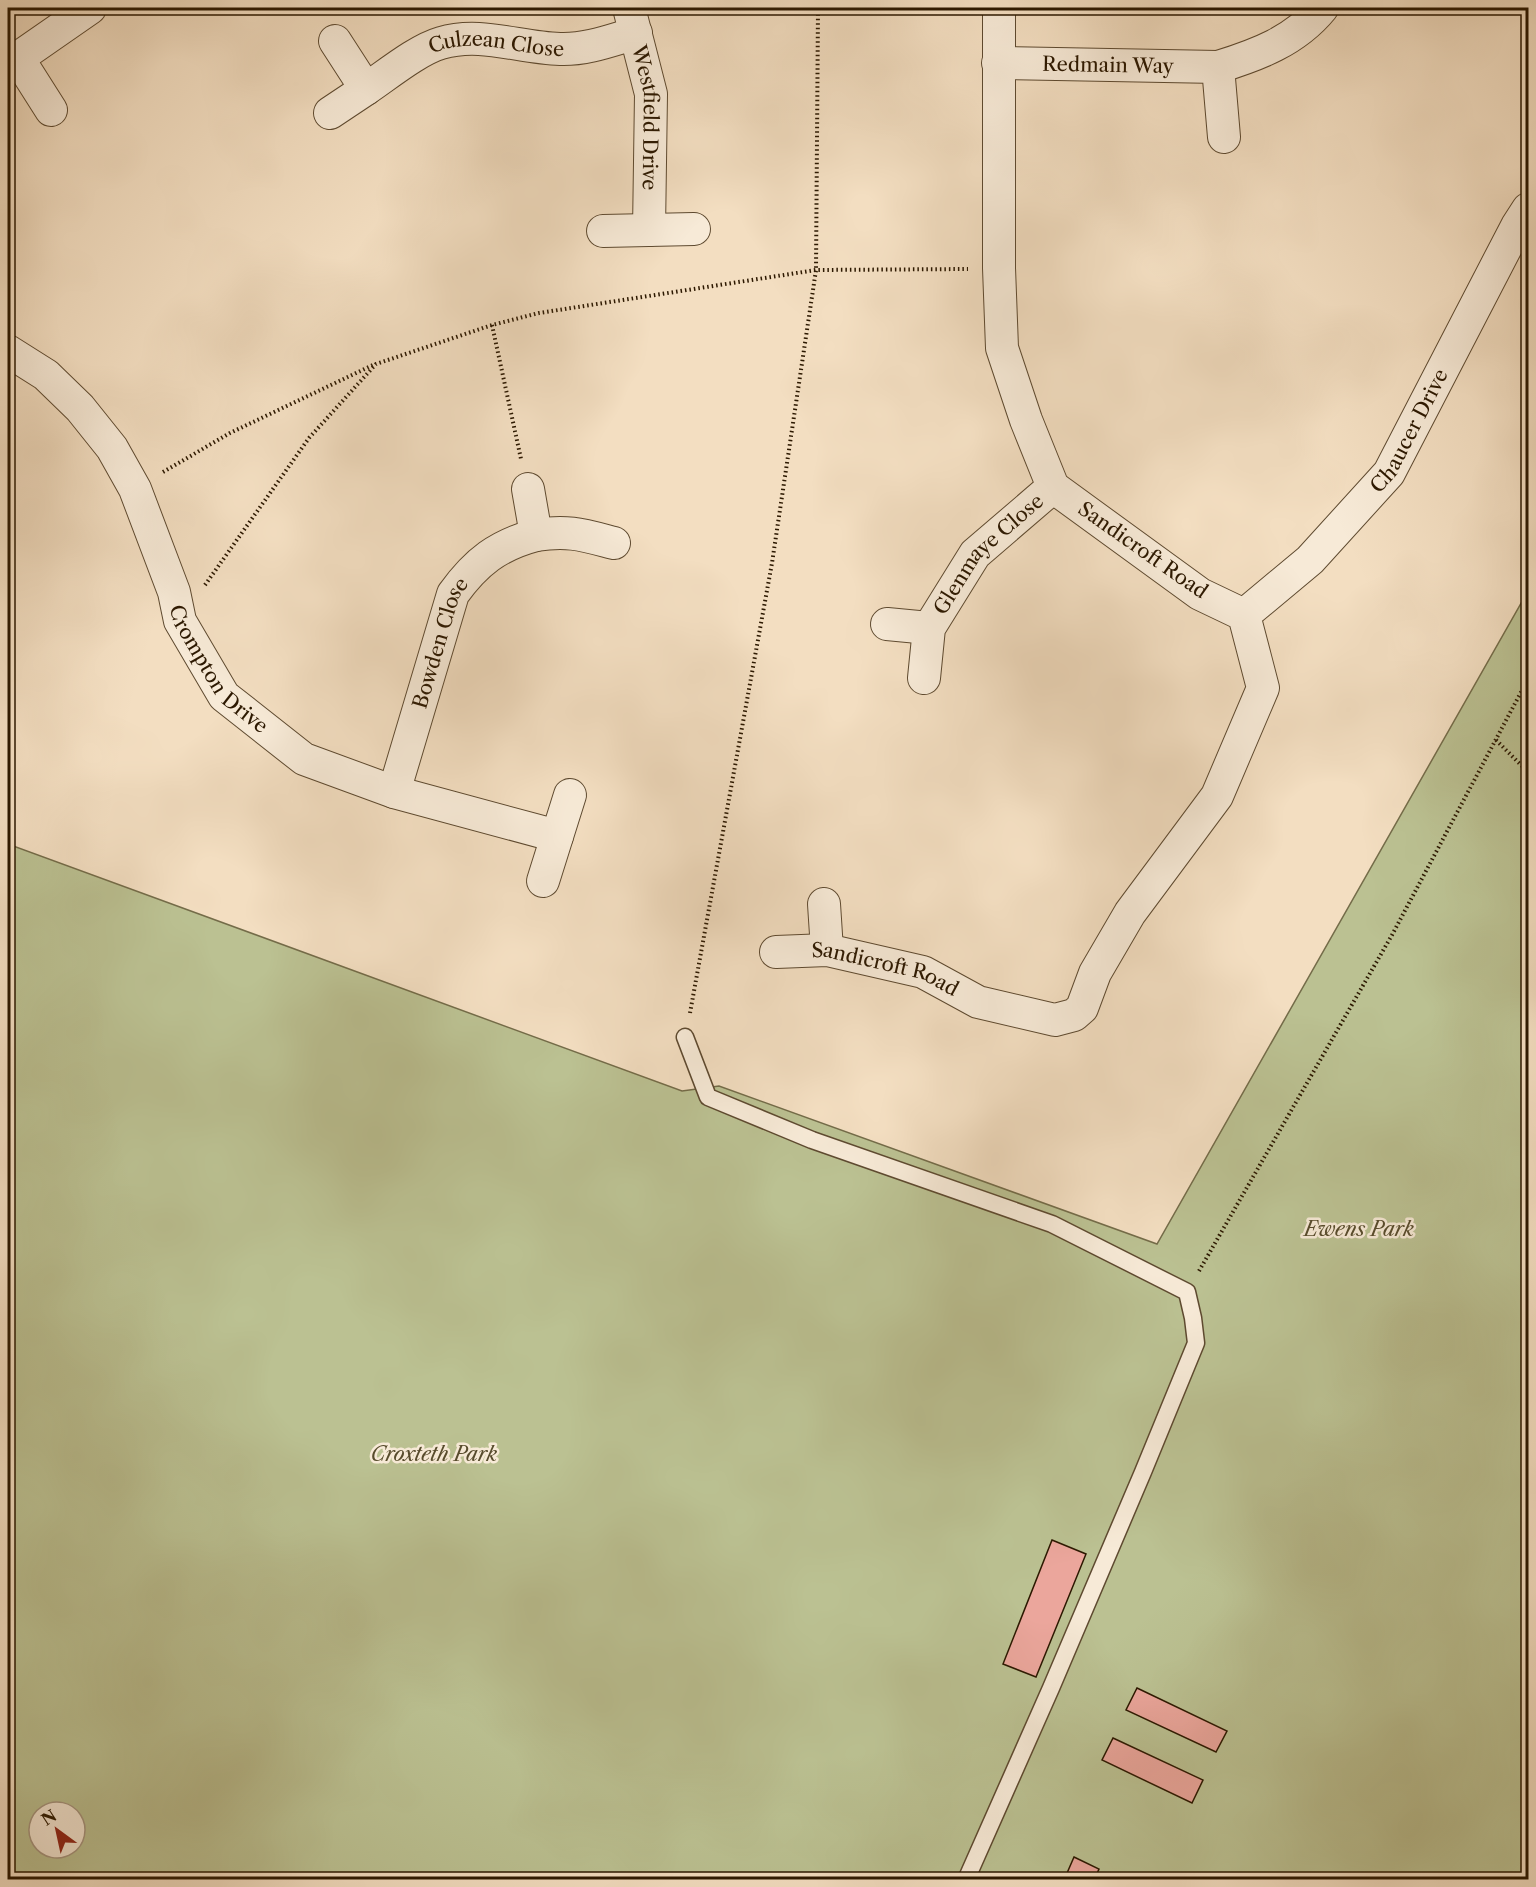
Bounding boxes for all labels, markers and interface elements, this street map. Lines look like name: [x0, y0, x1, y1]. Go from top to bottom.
street label: Culzean Close: [425, 27, 565, 61]
street label: Westfield Drive: [627, 42, 663, 191]
street label: Redmain Way: [1042, 52, 1175, 78]
street label: Chaucer Drive: [1365, 365, 1453, 498]
street label: Glenmaye Close: [928, 489, 1048, 619]
street label: Sandicroft Road: [1074, 496, 1212, 604]
street label: Bowden Close: [408, 572, 473, 711]
street label: Crompton Drive: [165, 603, 273, 738]
street label: Sandicroft Road: [811, 938, 963, 1001]
park label: Ewens Park: [1302, 1217, 1415, 1241]
park label: Croxteth Park: [371, 1442, 498, 1466]
north arrow: [27, 1800, 87, 1860]
text: N: [38, 1805, 60, 1830]

